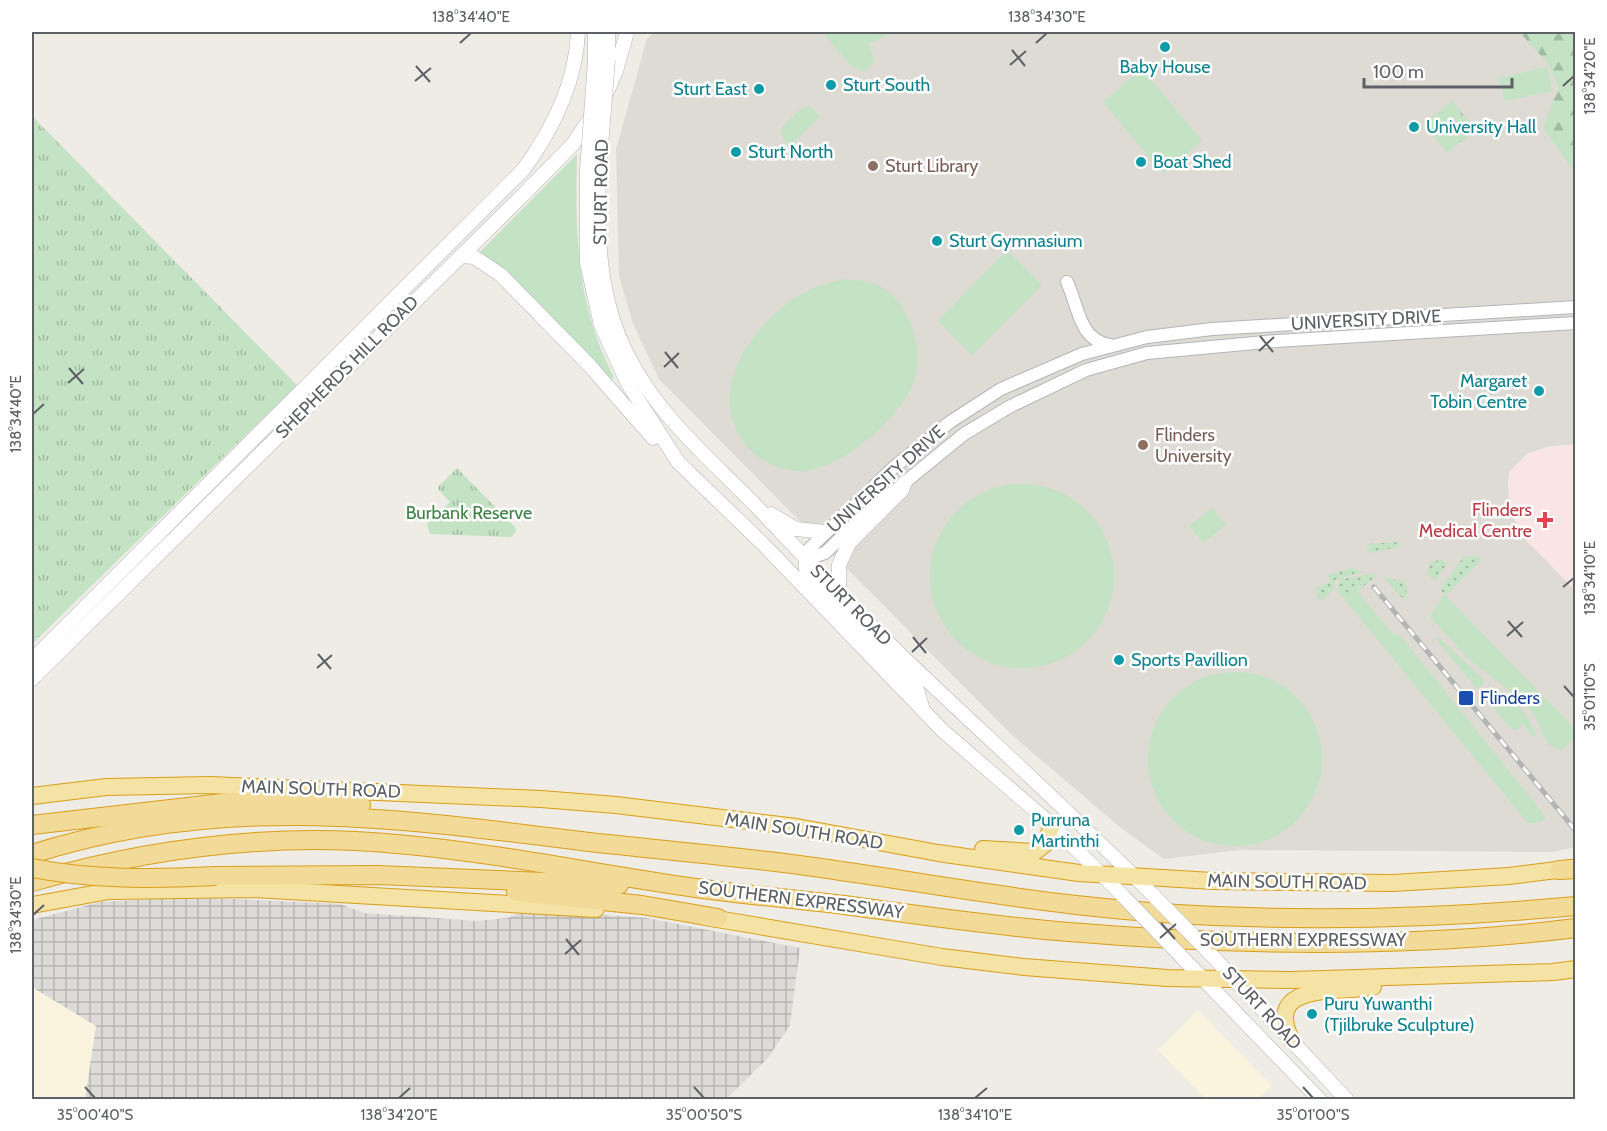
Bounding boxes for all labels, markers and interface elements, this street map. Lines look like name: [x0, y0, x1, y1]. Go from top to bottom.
text: 138°34'40"E: [432, 8, 510, 26]
text: 138°34'30"E: [1008, 8, 1086, 26]
text: 138°34'20"E: [1581, 37, 1599, 115]
marker: Baby House: [1158, 40, 1172, 54]
scale bar: [1364, 51, 1512, 89]
place label: Baby House: [1120, 56, 1210, 78]
text: 100 m: [1373, 61, 1424, 83]
place label: Sturt South: [843, 74, 930, 96]
place label: Sturt East: [673, 78, 747, 100]
marker: Sturt South: [824, 78, 838, 92]
marker: Sturt East: [752, 82, 766, 96]
place label: University Hall: [1426, 116, 1537, 138]
marker: University Hall: [1407, 120, 1421, 134]
street label: STURT ROAD: [589, 139, 613, 245]
place label: Sturt North: [748, 141, 833, 163]
marker: Sturt North: [729, 145, 743, 159]
place label: Boat Shed: [1153, 151, 1232, 173]
place label: Sturt Library: [885, 155, 978, 177]
marker: Boat Shed: [1134, 155, 1148, 169]
marker: Sturt Library: [866, 159, 880, 173]
place label: Sturt Gymnasium: [949, 230, 1082, 252]
marker: Sturt Gymnasium: [930, 234, 944, 248]
street label: SHEPHERDS HILL ROAD: [271, 291, 423, 443]
street label: UNIVERSITY DRIVE: [1290, 305, 1442, 335]
place label: Margaret Tobin Centre: [1430, 370, 1527, 413]
text: 138°34'40"E: [7, 375, 25, 453]
marker: Margaret Tobin Centre: [1532, 384, 1546, 398]
street label: UNIVERSITY DRIVE: [823, 420, 949, 538]
place label: Flinders University: [1155, 424, 1232, 467]
marker: Flinders University: [1136, 438, 1150, 452]
place label: Flinders Medical Centre: [1419, 499, 1532, 542]
park label: Burbank Reserve: [406, 502, 532, 524]
marker: Flinders Medical Centre: [1536, 511, 1554, 529]
text: 138°34'10"E: [1581, 541, 1599, 615]
street label: STURT ROAD: [806, 560, 896, 650]
place label: Sports Pavillion: [1131, 649, 1248, 671]
marker: Sports Pavillion: [1112, 653, 1126, 667]
text: 35°01'10"S: [1581, 663, 1599, 731]
place label: Flinders: [1480, 687, 1540, 709]
marker: Flinders: [1457, 689, 1475, 707]
street label: MAIN SOUTH ROAD: [241, 775, 401, 803]
street label: MAIN SOUTH ROAD: [724, 808, 884, 854]
place label: Purruna Martinthi: [1031, 809, 1099, 852]
marker: Purruna Martinthi: [1012, 823, 1026, 837]
street label: MAIN SOUTH ROAD: [1207, 870, 1367, 894]
text: 138°34'30"E: [7, 876, 25, 954]
street label: SOUTHERN EXPRESSWAY: [697, 876, 906, 924]
street label: SOUTHERN EXPRESSWAY: [1200, 929, 1407, 951]
street label: STURT ROAD: [1218, 962, 1306, 1054]
place label: Puru Yuwanthi (Tjilbruke Sculpture): [1324, 993, 1475, 1036]
marker: Puru Yuwanthi (Tjilbruke Sculpture): [1305, 1007, 1319, 1021]
text: 35°00'40"S: [57, 1106, 134, 1124]
text: 138°34'20"E: [360, 1106, 438, 1124]
text: 35°00'50"S: [666, 1106, 742, 1124]
text: 138°34'10"E: [938, 1106, 1012, 1124]
text: 35°01'00"S: [1276, 1106, 1350, 1124]

